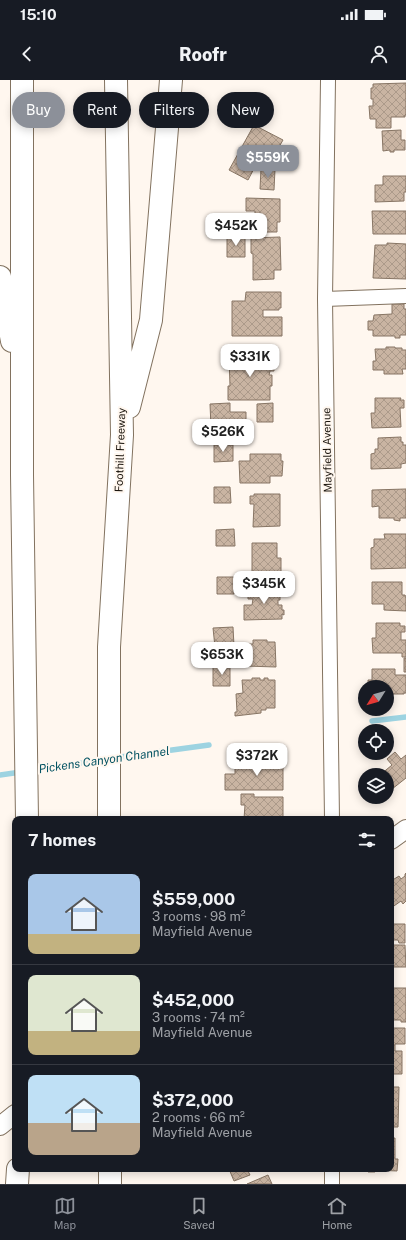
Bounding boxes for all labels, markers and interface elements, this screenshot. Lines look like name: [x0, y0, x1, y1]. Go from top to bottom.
text: 15:10: [20, 6, 57, 23]
icon: back: [16, 43, 38, 65]
icon: person: [368, 43, 390, 65]
text: Roofr: [179, 44, 227, 65]
chip: Buy: [12, 92, 65, 128]
chip: Rent: [73, 92, 131, 128]
chip: Filters: [139, 92, 209, 128]
chip: New: [217, 92, 274, 128]
pin: $559K: [240, 145, 296, 179]
text: $559K: [246, 150, 290, 165]
pin: $452K: [208, 213, 264, 247]
text: $452K: [214, 218, 258, 233]
pin: $331K: [222, 344, 278, 378]
text: $331K: [230, 349, 270, 364]
street label: Foothill Freeway: [113, 407, 127, 492]
street label: Mayfield Avenue: [320, 407, 334, 493]
pin: $526K: [195, 419, 251, 453]
text: $526K: [201, 424, 245, 439]
pin: $345K: [236, 571, 292, 605]
text: $345K: [242, 576, 286, 591]
pin: $653K: [194, 642, 250, 676]
text: $653K: [200, 647, 244, 662]
north arrow: [358, 680, 394, 716]
map controls: [358, 680, 394, 804]
button: locate: [358, 724, 394, 760]
pin: $372K: [229, 743, 285, 777]
water label: Pickens Canyon Channel: [38, 744, 170, 776]
text: $372K: [235, 748, 279, 763]
button: layers: [358, 768, 394, 804]
icon: filters: [356, 829, 378, 851]
text: 7 homes: [28, 830, 96, 850]
text: $559,000: [152, 889, 235, 909]
icon: home: [60, 890, 108, 938]
text: 3 rooms · 98 m²: [152, 909, 246, 924]
text: Mayfield Avenue: [152, 924, 252, 939]
text: $452,000: [152, 990, 234, 1010]
icon: home: [60, 991, 108, 1039]
text: 3 rooms · 74 m²: [152, 1010, 245, 1025]
text: Mayfield Avenue: [152, 1025, 252, 1040]
text: $372,000: [152, 1090, 234, 1110]
icon: home: [60, 1091, 108, 1139]
text: 2 rooms · 66 m²: [152, 1110, 245, 1125]
text: Mayfield Avenue: [152, 1125, 252, 1140]
tab: Map: [54, 1195, 76, 1231]
tab: Saved: [183, 1195, 215, 1231]
tab: Home: [322, 1195, 352, 1231]

